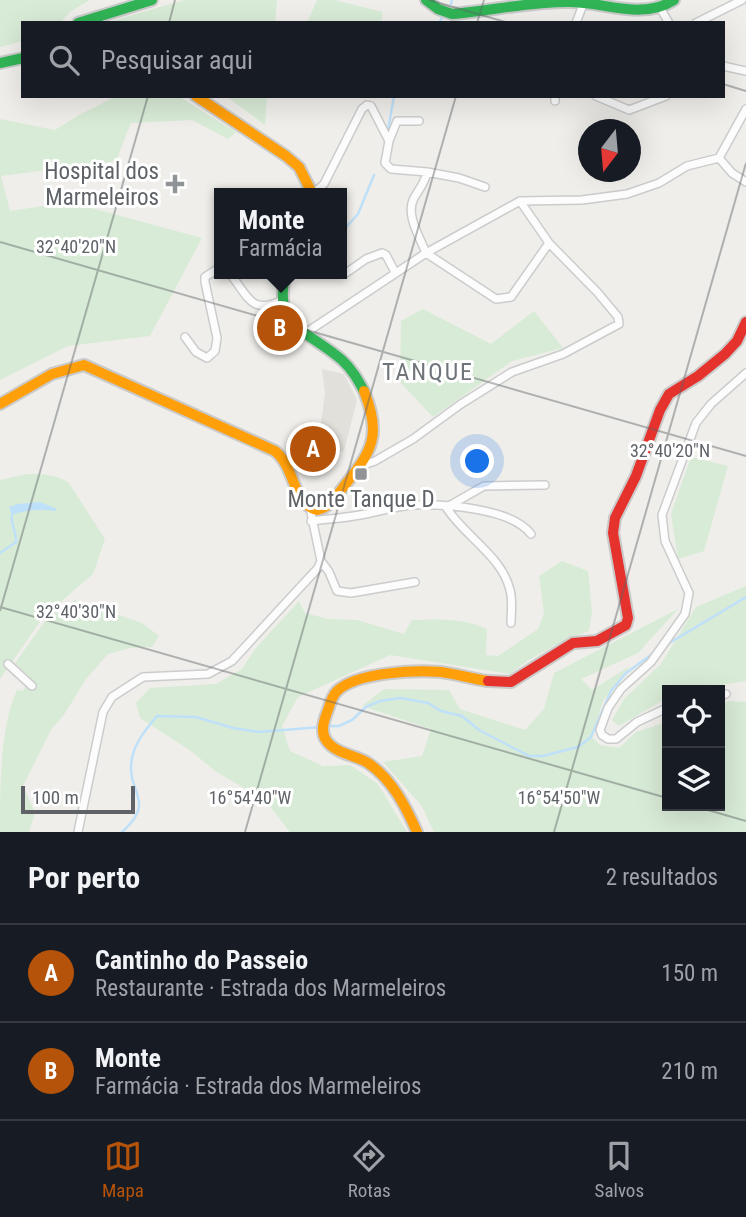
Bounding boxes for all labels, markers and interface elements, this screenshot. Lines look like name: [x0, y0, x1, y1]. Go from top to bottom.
search box: [21, 21, 725, 98]
icon: search: [45, 41, 83, 79]
text: Pesquisar aqui: [101, 45, 253, 75]
north arrow: [578, 119, 641, 182]
place label: Hospital dos Marmeleiros: [44, 158, 159, 211]
marker: Hospital dos Marmeleiros: [165, 174, 185, 194]
popup: [214, 188, 347, 279]
text: Monte: [239, 205, 304, 235]
text: Farmácia: [239, 235, 322, 262]
text: 32°40'20"N: [36, 236, 116, 257]
pin: B: [257, 302, 303, 354]
district label: TANQUE: [382, 358, 474, 386]
pin: A: [290, 423, 336, 475]
text: 32°40'20"N: [630, 440, 710, 461]
your location: [460, 444, 494, 478]
marker: Monte Tanque D: [353, 466, 369, 482]
place label: Monte Tanque D: [287, 486, 435, 513]
text: 32°40'30"N: [36, 601, 116, 622]
map controls: [662, 685, 725, 811]
button: locate: [662, 685, 725, 748]
button: layers: [662, 748, 725, 811]
scale bar: [21, 783, 135, 815]
text: 100 m: [32, 786, 79, 809]
text: 16°54'40"W: [209, 787, 292, 808]
text: 16°54'50"W: [518, 787, 601, 808]
text: Por perto: [28, 860, 140, 895]
text: 2 resultados: [606, 864, 718, 891]
text: Cantinho do Passeio: [95, 945, 308, 975]
text: A: [44, 960, 58, 987]
text: 150 m: [661, 960, 718, 987]
text: Restaurante · Estrada dos Marmeleiros: [95, 975, 446, 1002]
text: Monte: [95, 1043, 161, 1073]
text: B: [45, 1058, 57, 1085]
text: 210 m: [661, 1058, 718, 1085]
text: Farmácia · Estrada dos Marmeleiros: [95, 1073, 422, 1100]
tab: Mapa: [102, 1137, 144, 1202]
tab: Rotas: [348, 1137, 391, 1202]
tab: Salvos: [595, 1137, 644, 1202]

